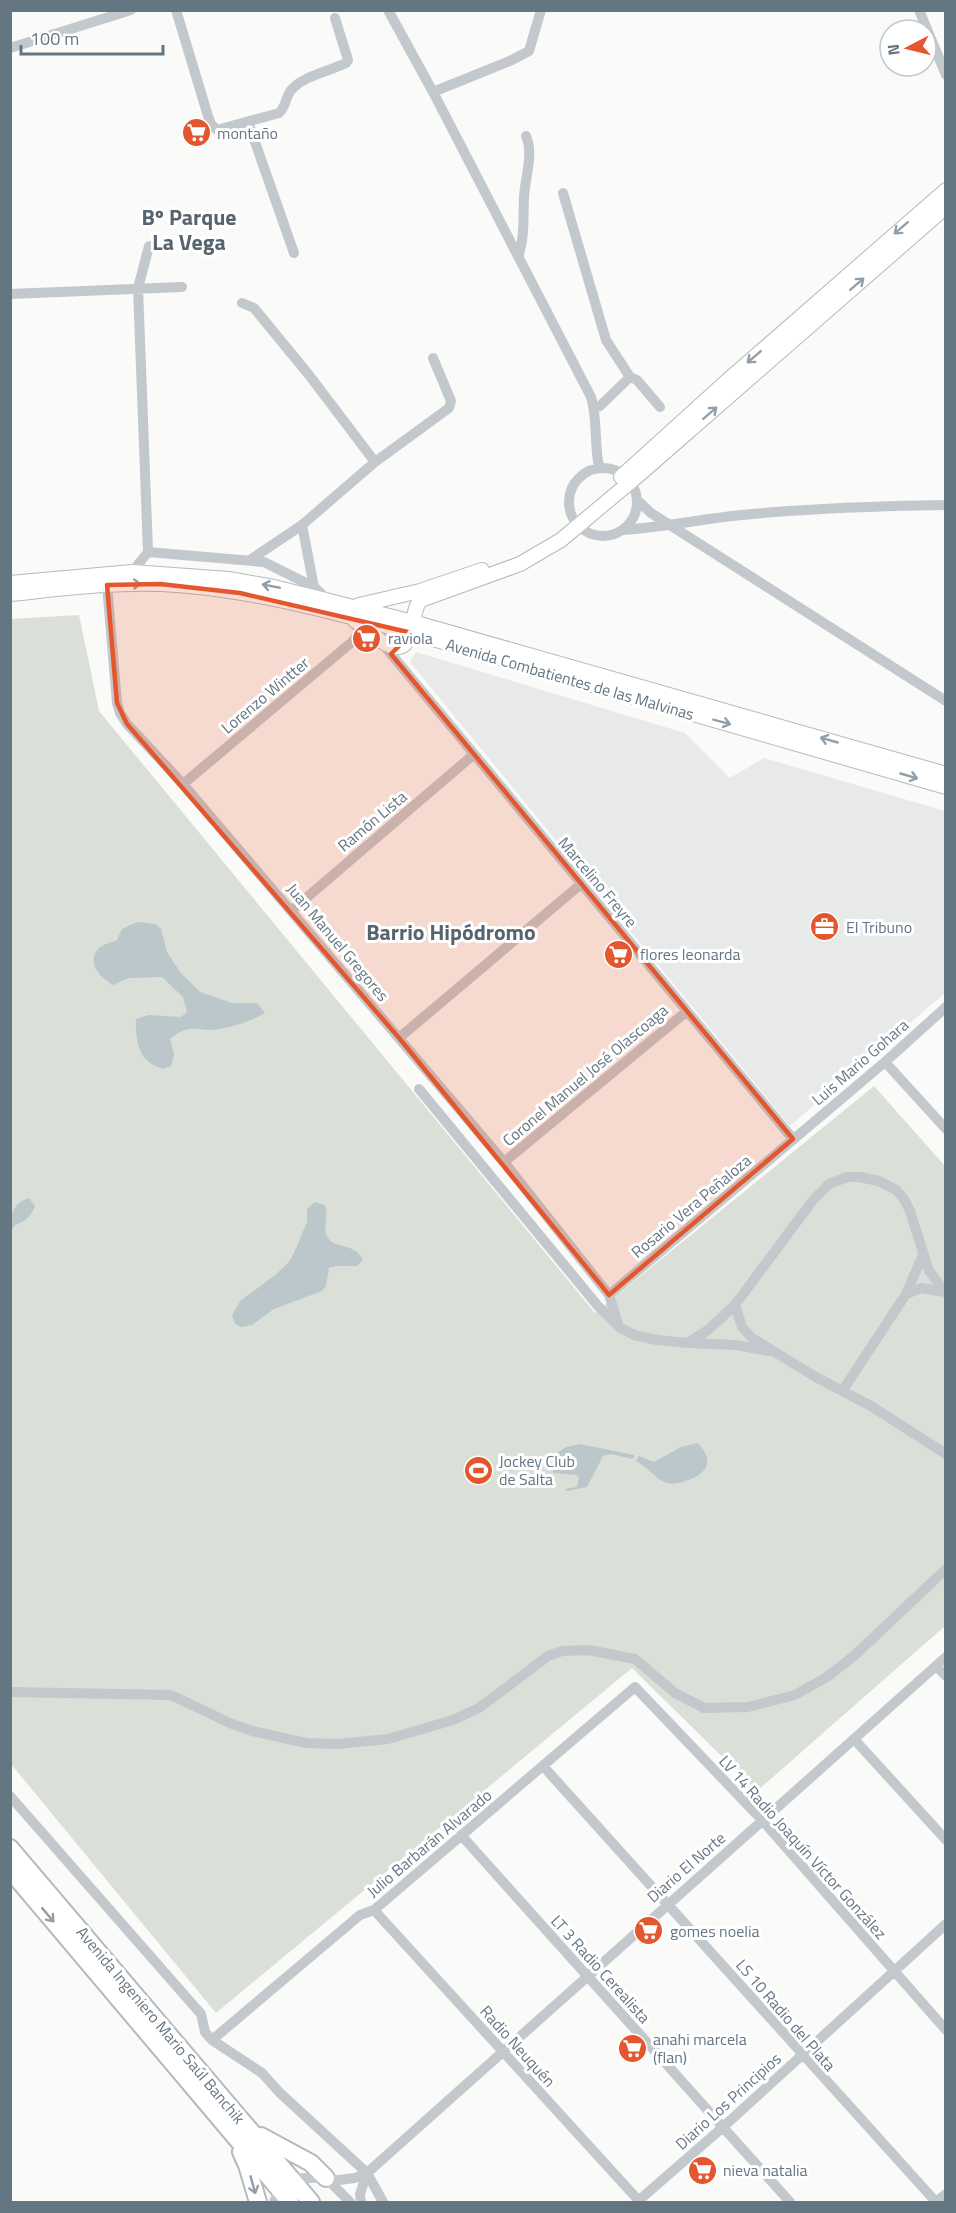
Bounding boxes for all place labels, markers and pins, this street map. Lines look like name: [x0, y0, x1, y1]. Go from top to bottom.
supermarket icon: montaño: [180, 117, 212, 149]
place label: montaño: [217, 121, 278, 145]
supermarket icon: raviola: [351, 622, 383, 654]
place label: raviola: [388, 626, 433, 650]
office icon: El Tribuno: [809, 911, 841, 943]
place label: El Tribuno: [846, 915, 912, 939]
supermarket icon: flores leonarda: [603, 938, 635, 970]
place label: flores leonarda: [640, 942, 741, 966]
place label: Jockey Club de Salta: [499, 1449, 575, 1491]
sports icon: Jockey Club de Salta: [462, 1454, 494, 1486]
supermarket icon: gomes noelia: [633, 1915, 665, 1947]
place label: gomes noelia: [670, 1919, 759, 1943]
place label: anahi marcela (flan): [653, 2027, 747, 2069]
supermarket icon: anahi marcela (flan): [616, 2032, 648, 2064]
supermarket icon: nieva natalia: [686, 2154, 718, 2186]
place label: nieva natalia: [723, 2158, 808, 2182]

